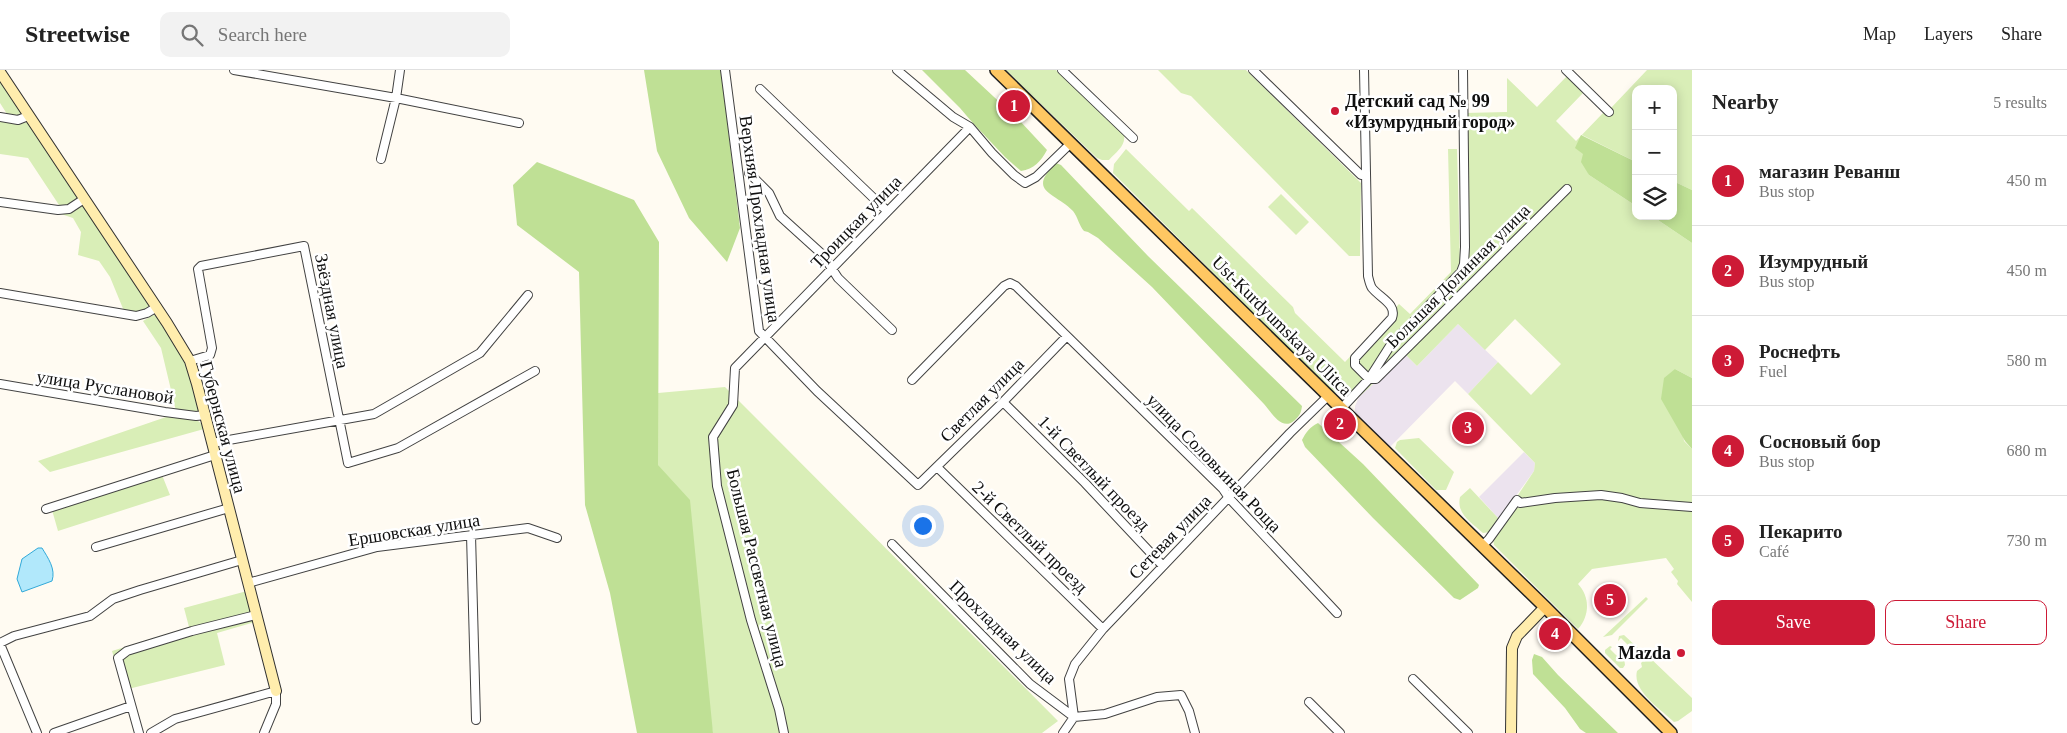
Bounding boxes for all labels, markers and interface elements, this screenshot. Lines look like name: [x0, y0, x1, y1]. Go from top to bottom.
search box: [160, 12, 510, 57]
text: Streetwise: [25, 21, 130, 47]
icon: search: [178, 21, 206, 49]
text: Search here: [218, 24, 307, 45]
text: Map: [1863, 24, 1896, 44]
text: Layers: [1924, 24, 1973, 44]
text: Share: [2001, 24, 2042, 44]
map controls: [1632, 85, 1677, 220]
button: +: [1632, 85, 1677, 130]
pin: 1: [998, 87, 1030, 125]
text: Nearby: [1712, 90, 1779, 114]
place label: Детский сад № 99 «Изумрудный город»: [1345, 91, 1515, 132]
text: 5 results: [1993, 94, 2047, 111]
marker: Детский сад № 99 «Изумрудный город»: [1329, 105, 1341, 117]
street label: Верхняя Прохладная улица: [736, 114, 784, 324]
button: −: [1632, 130, 1677, 175]
text: магазин Реванш: [1759, 161, 1900, 182]
street label: Троицкая улица: [807, 171, 905, 273]
text: 1: [1724, 172, 1732, 189]
text: 450 m: [2007, 172, 2047, 189]
button: layers: [1632, 175, 1677, 220]
text: Bus stop: [1759, 183, 1815, 200]
street label: Большая Долинная улица: [1382, 200, 1534, 352]
text: Изумрудный: [1759, 251, 1868, 272]
street label: Звёздная улица: [311, 252, 353, 370]
street label: Ust-Kurdyumskaya Ulitca: [1208, 252, 1356, 400]
text: 2: [1724, 262, 1732, 279]
text: 450 m: [2007, 262, 2047, 279]
text: Bus stop: [1759, 273, 1815, 290]
text: Роснефть: [1759, 341, 1840, 362]
text: 3: [1724, 352, 1732, 369]
text: 580 m: [2007, 352, 2047, 369]
street label: Светлая улица: [936, 354, 1028, 446]
street label: Губернская улица: [196, 359, 250, 495]
text: Fuel: [1759, 363, 1787, 380]
street label: улица Руслановой: [35, 366, 175, 408]
street label: улица Соловьиная Роща: [1143, 390, 1285, 536]
pin: 2: [1324, 405, 1356, 443]
pin: 3: [1452, 409, 1484, 447]
street label: 1-й Светлый проезд: [1034, 411, 1154, 535]
text: Сосновый бор: [1759, 431, 1881, 452]
text: 4: [1724, 442, 1732, 459]
text: 680 m: [2007, 442, 2047, 459]
text: Bus stop: [1759, 453, 1815, 470]
street label: Большая Рассветная улица: [723, 467, 791, 669]
street label: 2-й Светлый проезд: [968, 477, 1092, 597]
street label: Сетевая улица: [1125, 491, 1215, 583]
street label: Ершовская улица: [347, 510, 481, 550]
your location: [910, 513, 936, 539]
text: Пекарито: [1759, 521, 1842, 542]
text: 5: [1724, 532, 1732, 549]
text: 730 m: [2007, 532, 2047, 549]
text: Café: [1759, 543, 1789, 560]
street label: Прохладная улица: [946, 576, 1060, 688]
pin: 5: [1594, 581, 1626, 619]
button: Save: [1712, 600, 1875, 645]
button: Share: [1885, 600, 2047, 645]
pin: 4: [1539, 615, 1571, 653]
place label: Mazda: [1618, 643, 1671, 663]
marker: Mazda: [1675, 647, 1687, 659]

